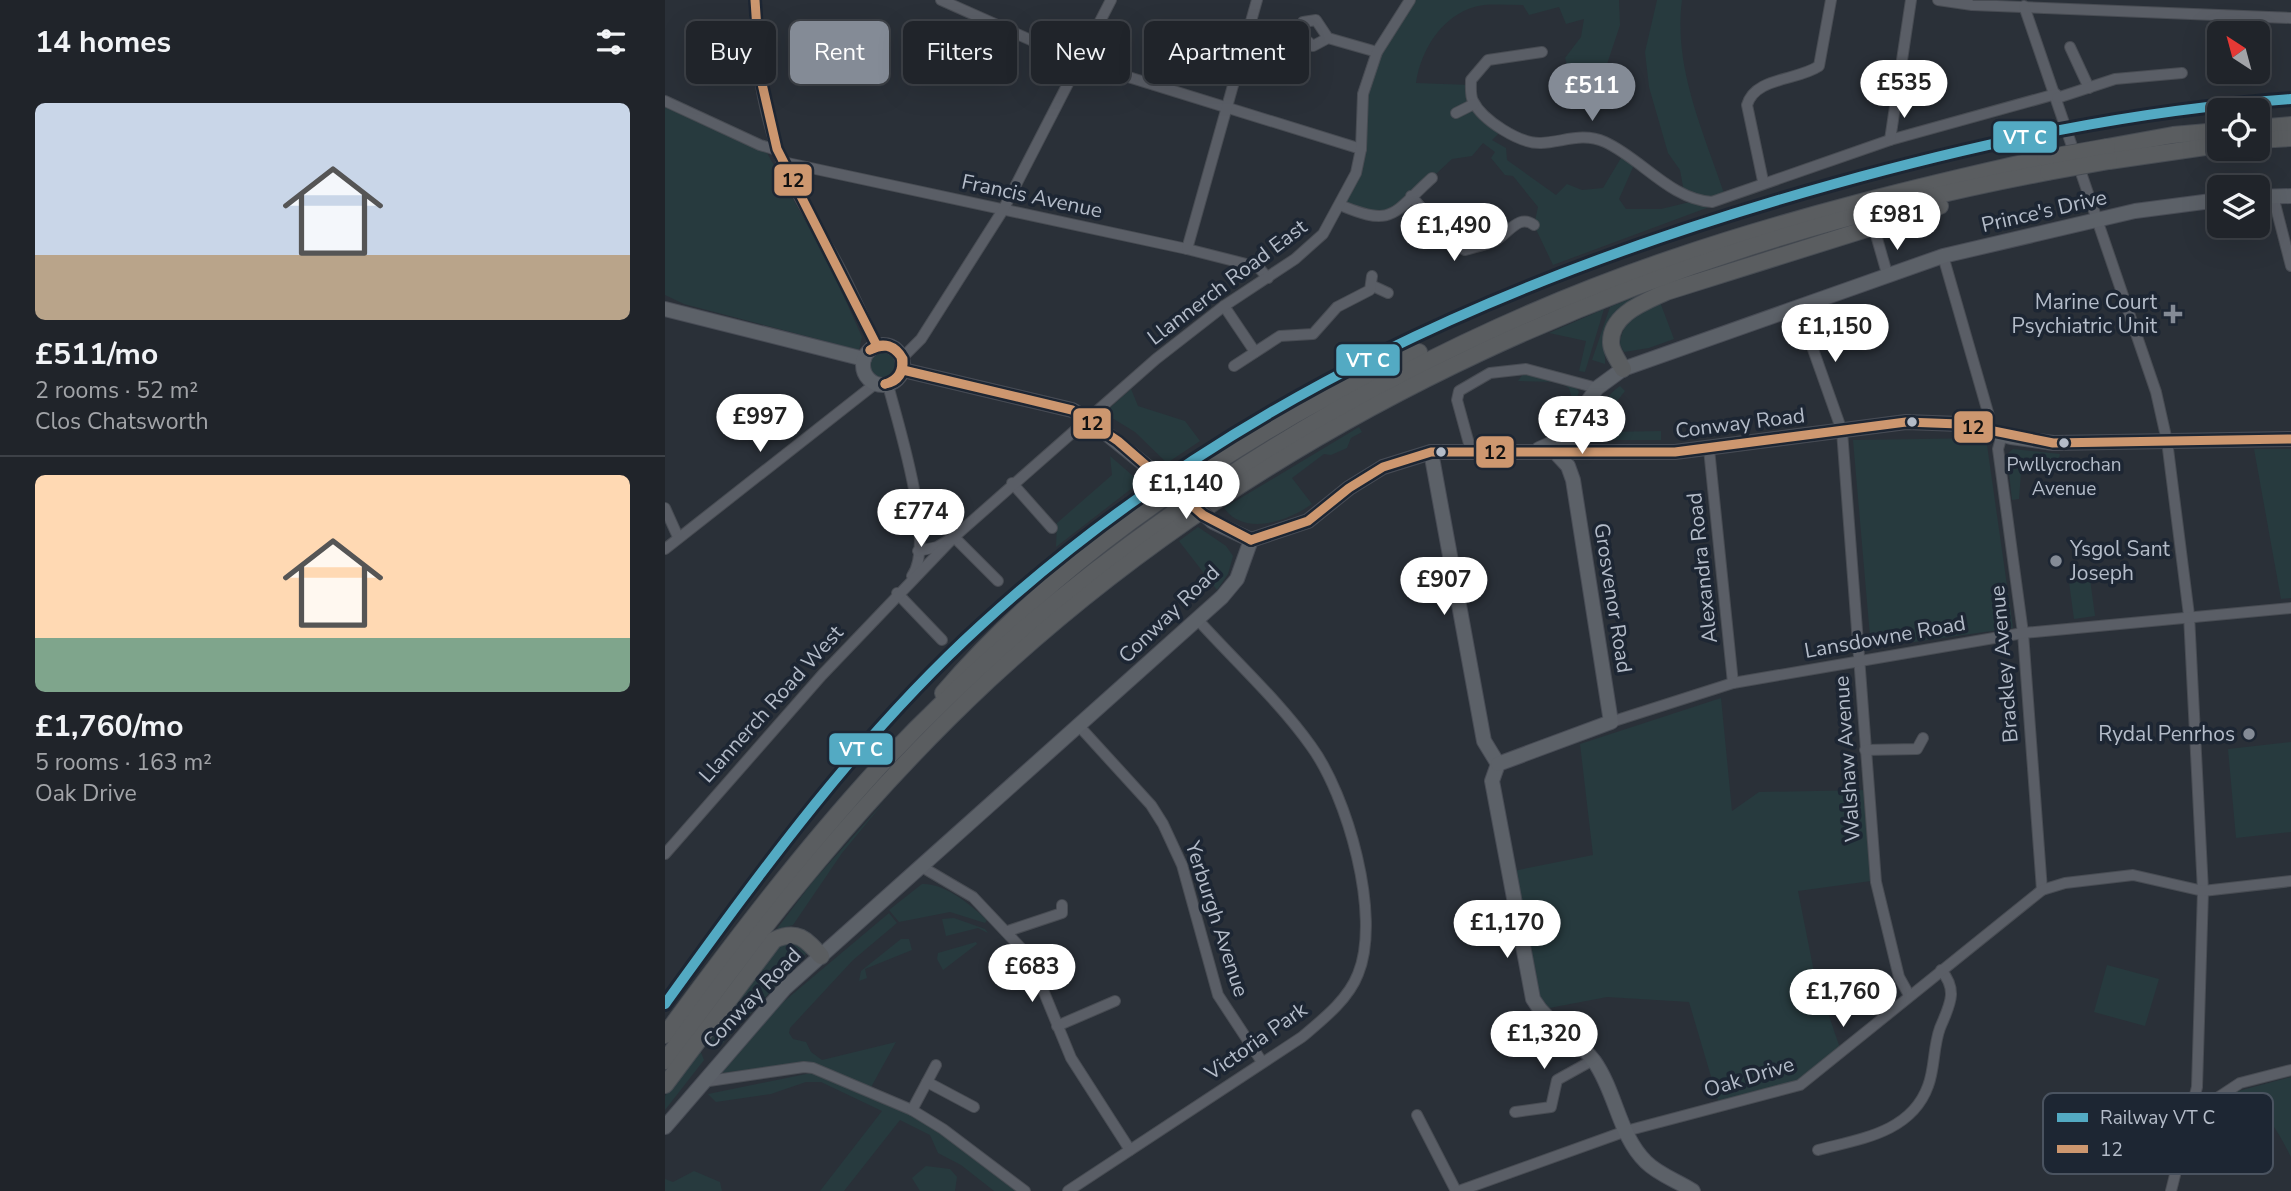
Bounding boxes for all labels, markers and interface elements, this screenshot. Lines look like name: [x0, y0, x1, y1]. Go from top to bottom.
chip: Buy: [686, 21, 776, 84]
chip: Rent: [790, 21, 889, 84]
chip: Filters: [903, 21, 1017, 84]
chip: New: [1031, 21, 1130, 84]
chip: Apartment: [1144, 21, 1309, 84]
north arrow: [2207, 21, 2270, 84]
map controls: [2207, 21, 2270, 238]
text: 14 homes: [35, 22, 171, 63]
icon: filters: [592, 23, 630, 61]
pin: £535: [1863, 60, 1945, 120]
pin: £511: [1551, 64, 1633, 123]
text: £535: [1876, 67, 1932, 98]
text: £511: [1564, 70, 1620, 101]
button: locate: [2207, 98, 2270, 161]
line badge: VT C: [1992, 120, 2058, 154]
text: VT C: [2002, 125, 2047, 151]
icon: home: [270, 148, 396, 274]
line badge: 12: [773, 163, 813, 197]
street label: Francis Avenue: [959, 167, 1105, 225]
text: 12: [782, 168, 804, 194]
button: layers: [2207, 175, 2270, 238]
street label: Prince's Drive: [1978, 183, 2110, 239]
pin: £981: [1856, 192, 1938, 252]
text: £981: [1869, 199, 1925, 230]
pin: £1,490: [1397, 204, 1511, 263]
text: £1,490: [1417, 210, 1491, 241]
street label: Llannerch Road East: [1141, 212, 1313, 351]
place label: Marine Court Psychiatric Unit: [2012, 288, 2158, 340]
pin: £1,150: [1778, 304, 1892, 364]
marker: Marine Court Psychiatric Unit: [2163, 304, 2183, 324]
text: £1,150: [1798, 311, 1872, 342]
text: £511/mo: [35, 334, 158, 375]
line badge: VT C: [1335, 343, 1401, 377]
text: VT C: [1345, 348, 1390, 374]
text: 2 rooms · 52 m²: [35, 375, 198, 406]
pin: £997: [719, 394, 801, 454]
pin: £743: [1541, 396, 1623, 456]
text: £997: [732, 401, 788, 432]
street label: Conway Road: [1674, 401, 1806, 445]
text: £743: [1554, 403, 1610, 434]
text: Clos Chatsworth: [35, 406, 208, 437]
line badge: 12: [1072, 407, 1112, 440]
line badge: 12: [1953, 410, 1994, 444]
text: 12: [1081, 411, 1103, 437]
unlabelled marker: [1905, 415, 1919, 429]
text: 12: [1962, 415, 1984, 441]
line badge: 12: [1475, 435, 1515, 469]
marker: Pwllycrochan Avenue: [2057, 436, 2071, 450]
text: 12: [1484, 440, 1506, 466]
unlabelled marker: [1434, 445, 1448, 459]
place label: Pwllycrochan Avenue: [2006, 452, 2122, 502]
pin: £1,140: [1129, 462, 1243, 521]
text: £1,140: [1149, 468, 1223, 499]
pin: £774: [880, 490, 962, 549]
street label: Alexandra Road: [1680, 491, 1724, 645]
text: £774: [893, 496, 949, 527]
icon: home: [270, 520, 396, 646]
street label: Grosvenor Road: [1587, 521, 1639, 675]
place label: Ysgol Sant Joseph: [2069, 535, 2171, 587]
marker: Ysgol Sant Joseph: [2048, 553, 2064, 569]
pin: £907: [1403, 558, 1485, 617]
street label: Conway Road: [1112, 559, 1226, 669]
text: £907: [1416, 564, 1472, 595]
street label: Brackley Avenue: [1983, 584, 2025, 744]
street label: Lansdowne Road: [1802, 609, 1968, 665]
street label: Llannerch Road West: [693, 619, 850, 789]
street label: Walshaw Avenue: [1827, 675, 1867, 843]
text: £1,760/mo: [35, 706, 184, 747]
place label: Rydal Penrhos: [2098, 720, 2235, 748]
marker: Rydal Penrhos: [2241, 726, 2257, 742]
line badge: VT C: [828, 732, 894, 766]
text: VT C: [838, 737, 883, 763]
text: 5 rooms · 163 m²: [35, 747, 212, 778]
text: Oak Drive: [35, 778, 137, 809]
street label: Yerburgh Avenue: [1178, 837, 1255, 1000]
pin: £1,170: [1450, 900, 1564, 960]
text: £1,170: [1470, 907, 1544, 938]
street label: Conway Road: [697, 941, 807, 1055]
pin: £683: [991, 944, 1073, 1004]
text: £683: [1004, 951, 1060, 982]
pin: £1,760: [1786, 970, 1900, 1029]
text: £1,760: [1806, 976, 1880, 1007]
street label: Victoria Park: [1198, 995, 1313, 1087]
pin: £1,320: [1487, 1012, 1601, 1071]
text: £1,320: [1507, 1018, 1581, 1049]
street label: Oak Drive: [1700, 1050, 1798, 1104]
legend: [2043, 1093, 2273, 1174]
text: Railway VT C: [2100, 1105, 2215, 1131]
text: 12: [2100, 1137, 2123, 1163]

